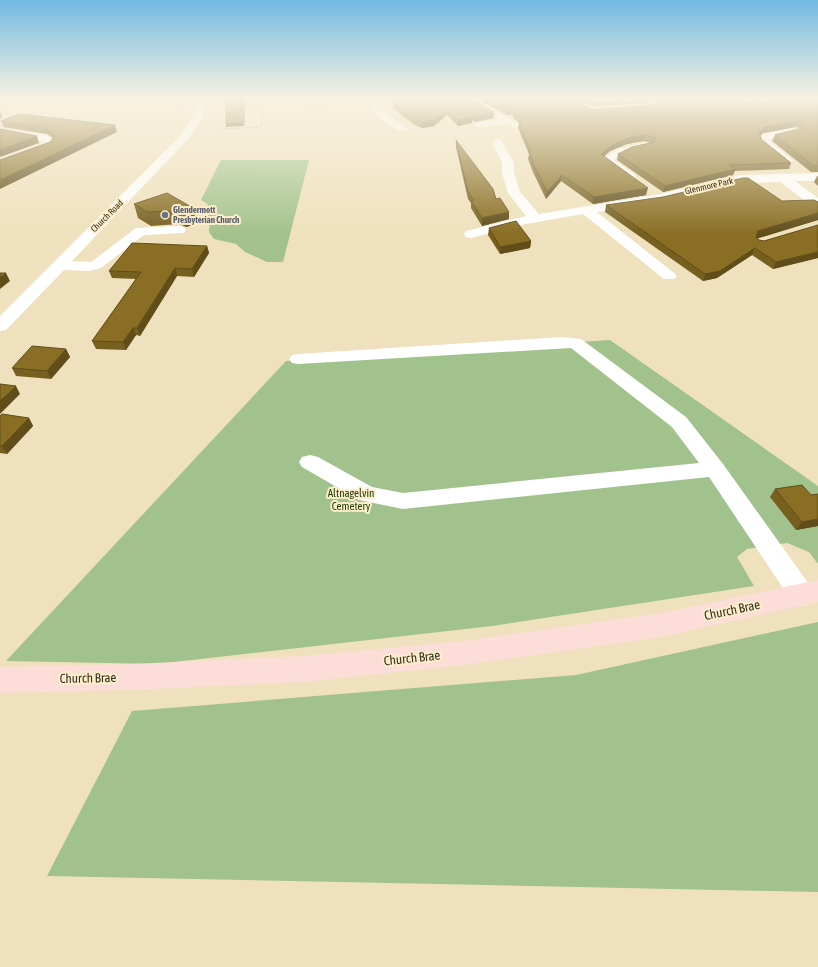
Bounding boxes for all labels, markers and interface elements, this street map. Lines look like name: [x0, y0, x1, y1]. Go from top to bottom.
street label: Glenmore Park: [684, 176, 734, 196]
street label: Church Road: [89, 198, 125, 234]
place label: Glendermott Presbyterian Church: [173, 205, 240, 225]
marker: Glendermott Presbyterian Church: [160, 210, 170, 220]
park label: Altnagelvin Cemetery: [328, 487, 374, 512]
street label: Church Brae: [703, 597, 761, 623]
street label: Church Brae: [383, 648, 441, 668]
street label: Church Brae: [59, 670, 117, 686]

